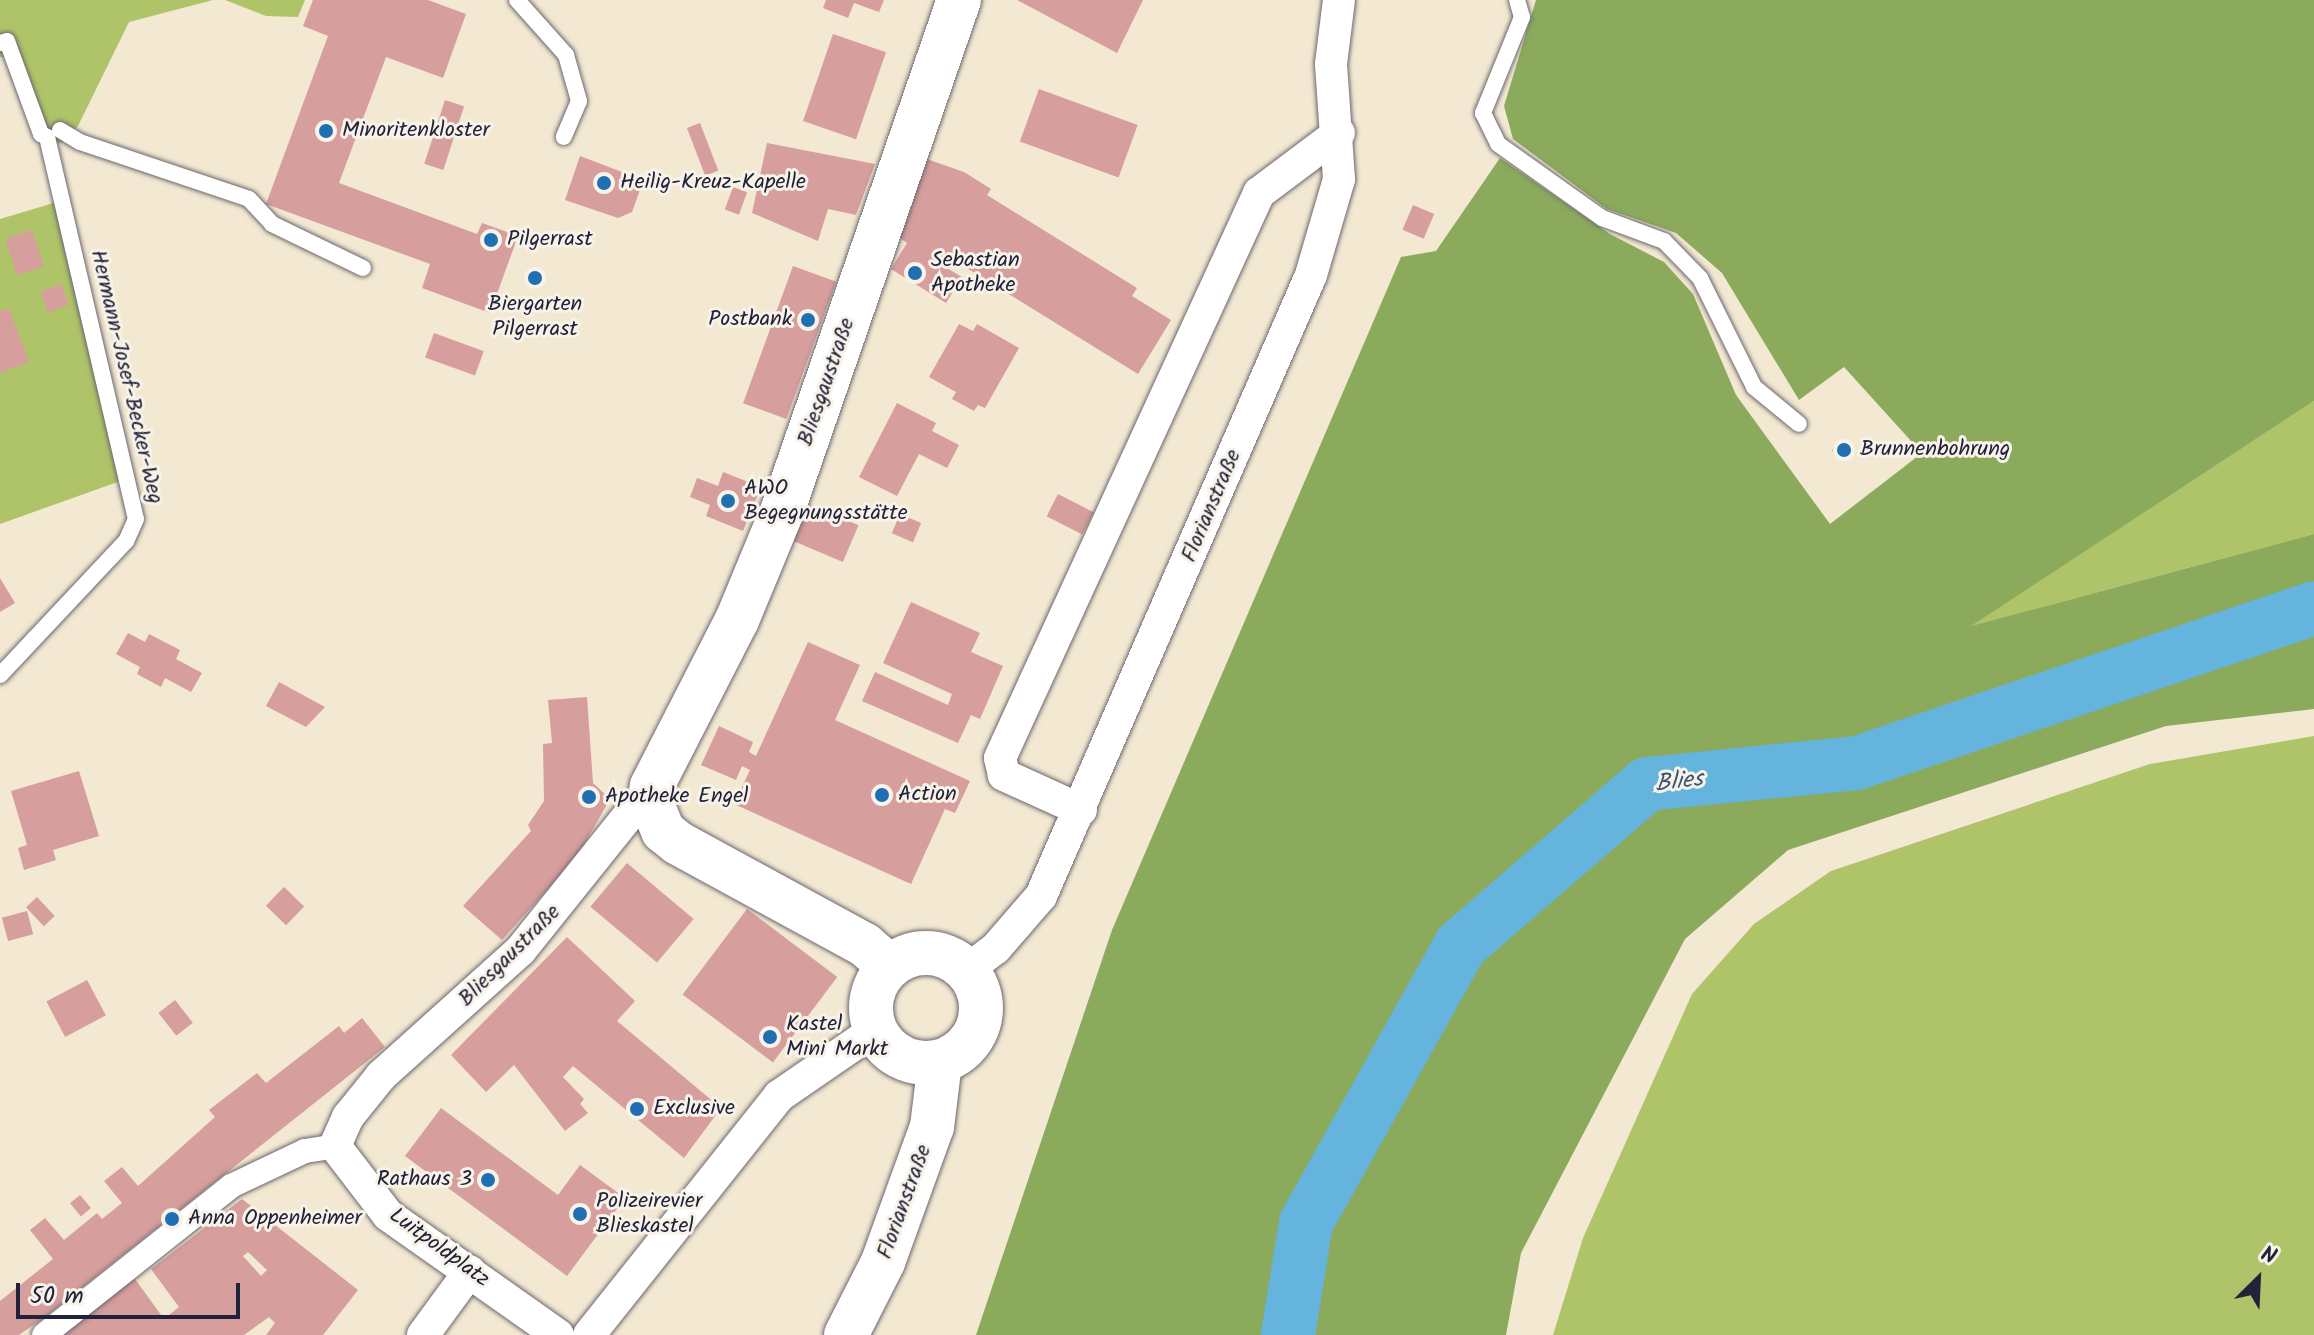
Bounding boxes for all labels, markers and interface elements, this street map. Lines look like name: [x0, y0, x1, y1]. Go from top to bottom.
place label: Minoritenkloster: [342, 118, 490, 144]
marker: Minoritenkloster: [317, 122, 335, 140]
place label: Heilig-Kreuz-Kapelle: [620, 170, 806, 196]
marker: Heilig-Kreuz-Kapelle: [595, 174, 613, 192]
place label: Pilgerrast: [507, 227, 593, 253]
marker: Pilgerrast: [482, 231, 500, 249]
street label: Hermann-Josef-Becker-Weg: [84, 247, 168, 507]
place label: Sebastian Apotheke: [931, 247, 1020, 298]
marker: Sebastian Apotheke: [906, 264, 924, 282]
marker: Biergarten Pilgerrast: [526, 269, 544, 287]
place label: Biergarten Pilgerrast: [488, 291, 582, 342]
place label: Postbank: [708, 307, 792, 333]
marker: Postbank: [799, 311, 817, 329]
street label: Bliesgaustraße: [793, 315, 861, 449]
place label: Brunnenbohrung: [1860, 437, 2010, 463]
marker: Brunnenbohrung: [1835, 441, 1853, 459]
street label: Florianstraße: [1176, 446, 1248, 566]
place label: AWO Begegnungsstätte: [744, 475, 908, 526]
marker: AWO Begegnungsstätte: [719, 492, 737, 510]
water label: Blies: [1653, 765, 1705, 799]
place label: Action: [898, 782, 957, 808]
place label: Apotheke Engel: [605, 784, 748, 810]
marker: Action: [873, 786, 891, 804]
marker: Apotheke Engel: [580, 788, 598, 806]
street label: Bliesgaustraße: [453, 899, 567, 1013]
place label: Kastel Mini Markt: [786, 1011, 888, 1062]
marker: Kastel Mini Markt: [761, 1028, 779, 1046]
place label: Exclusive: [653, 1096, 735, 1122]
marker: Exclusive: [628, 1100, 646, 1118]
street label: Florianstraße: [872, 1141, 938, 1263]
place label: Rathaus 3: [377, 1167, 472, 1193]
marker: Rathaus 3: [479, 1171, 497, 1189]
place label: Polizeirevier Blieskastel: [596, 1188, 702, 1240]
street label: Luitpoldplatz: [384, 1203, 494, 1293]
marker: Polizeirevier Blieskastel: [571, 1205, 589, 1223]
place label: Anna Oppenheimer: [188, 1206, 362, 1232]
marker: Anna Oppenheimer: [163, 1210, 181, 1228]
text: N: [2254, 1238, 2281, 1275]
north arrow: [2218, 1239, 2298, 1319]
scale bar: [20, 1267, 244, 1317]
text: 50 m: [30, 1277, 84, 1316]

